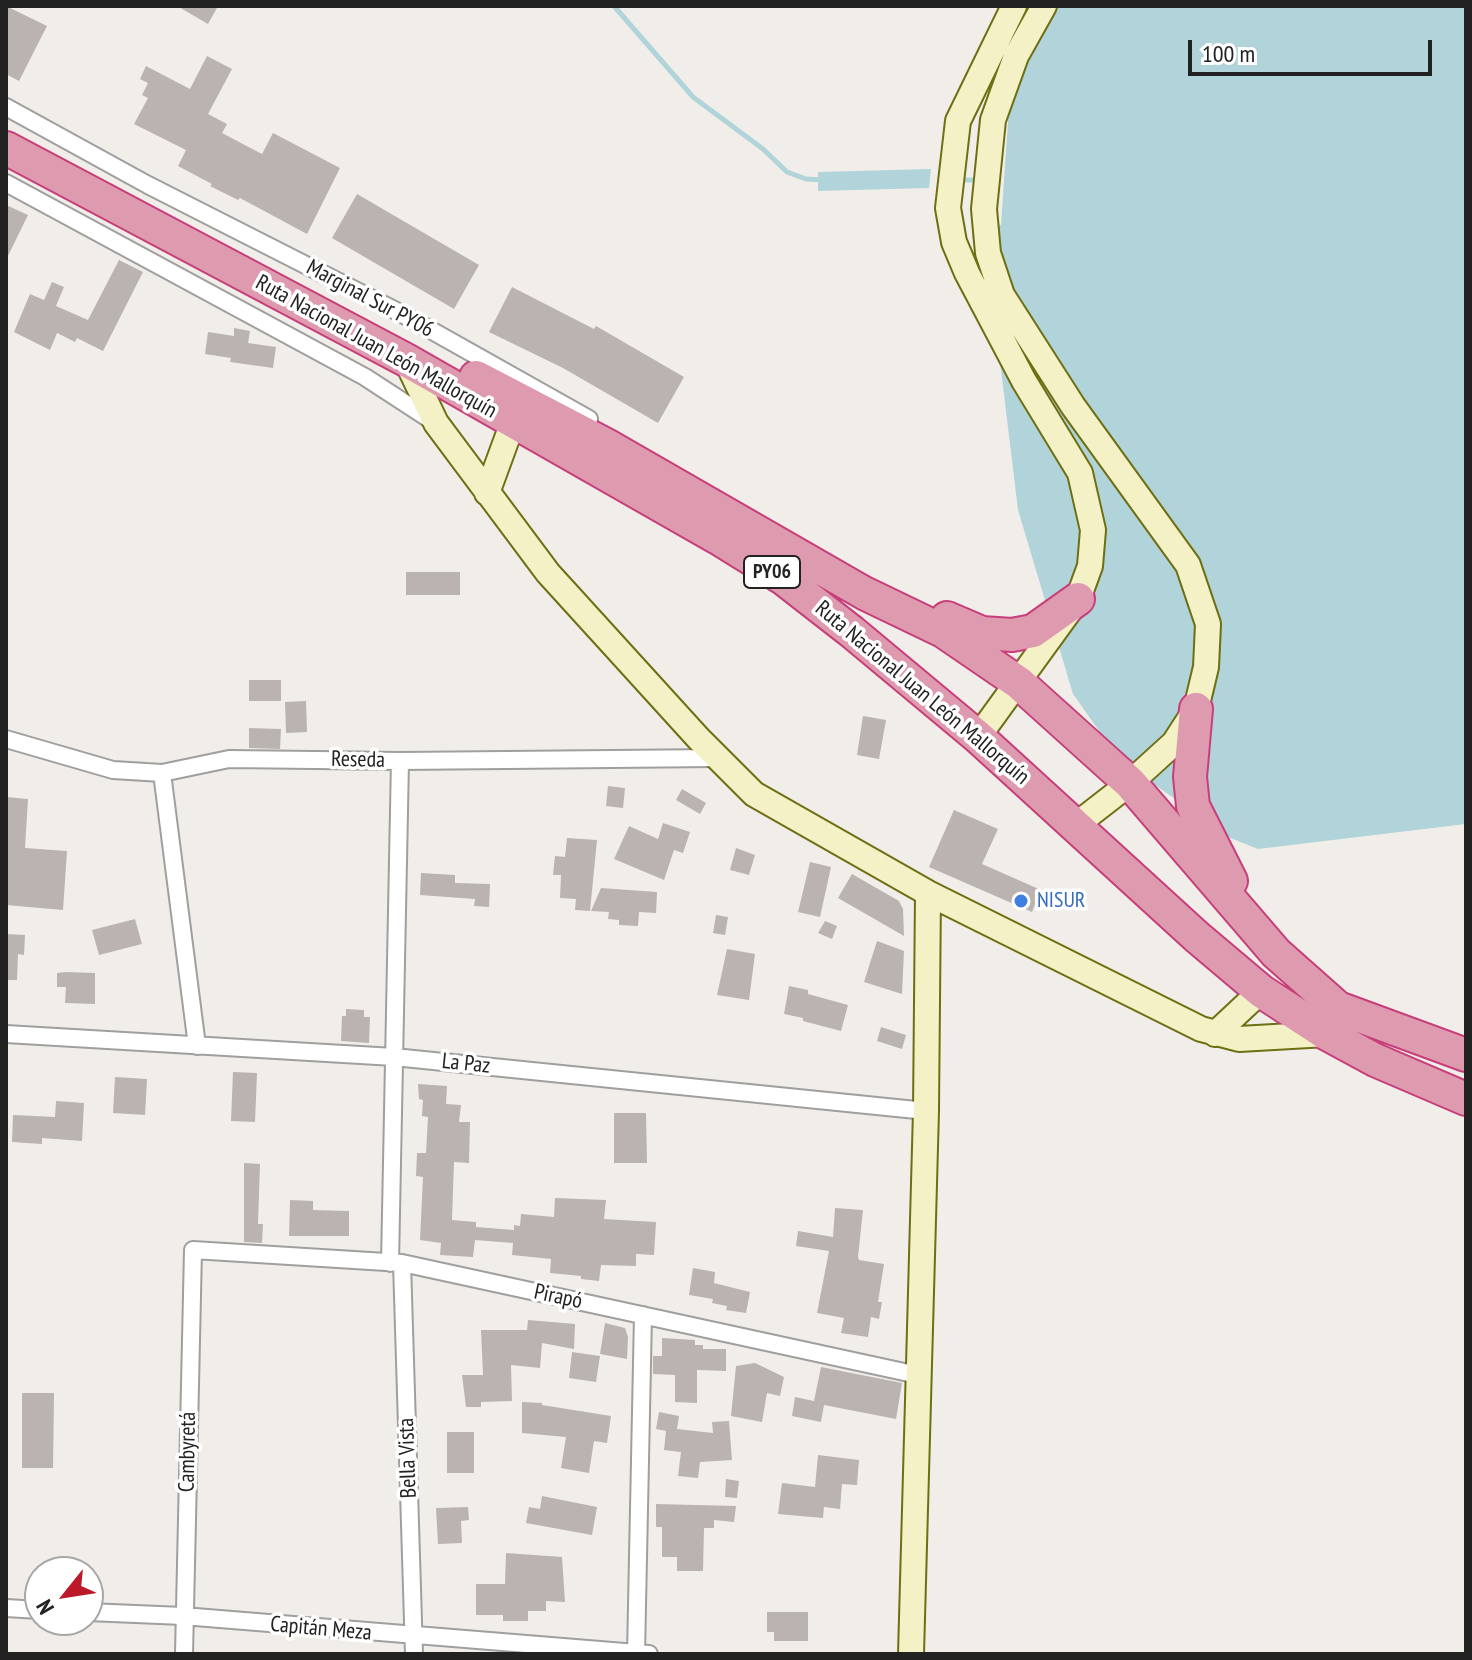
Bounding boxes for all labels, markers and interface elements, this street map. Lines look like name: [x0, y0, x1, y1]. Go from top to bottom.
scale bar: [1192, 24, 1436, 74]
text: 100 m: [1202, 38, 1255, 69]
street label: Marginal Sur PY06: [302, 254, 438, 344]
street label: Ruta Nacional Juan León Mallorquín: [251, 270, 501, 424]
road number: PY06: [744, 556, 800, 588]
street label: Ruta Nacional Juan León Mallorquín: [809, 596, 1035, 790]
street label: Reseda: [331, 746, 385, 774]
place label: NISUR: [1037, 888, 1085, 914]
marker: NISUR: [1012, 892, 1030, 910]
street label: La Paz: [441, 1048, 491, 1080]
street label: Pirapó: [531, 1279, 585, 1315]
street label: Cambyretá: [174, 1412, 202, 1492]
street label: Bella Vista: [393, 1417, 423, 1499]
north arrow: [24, 1556, 104, 1636]
text: N: [30, 1595, 60, 1619]
street label: Capitán Meza: [269, 1611, 373, 1647]

